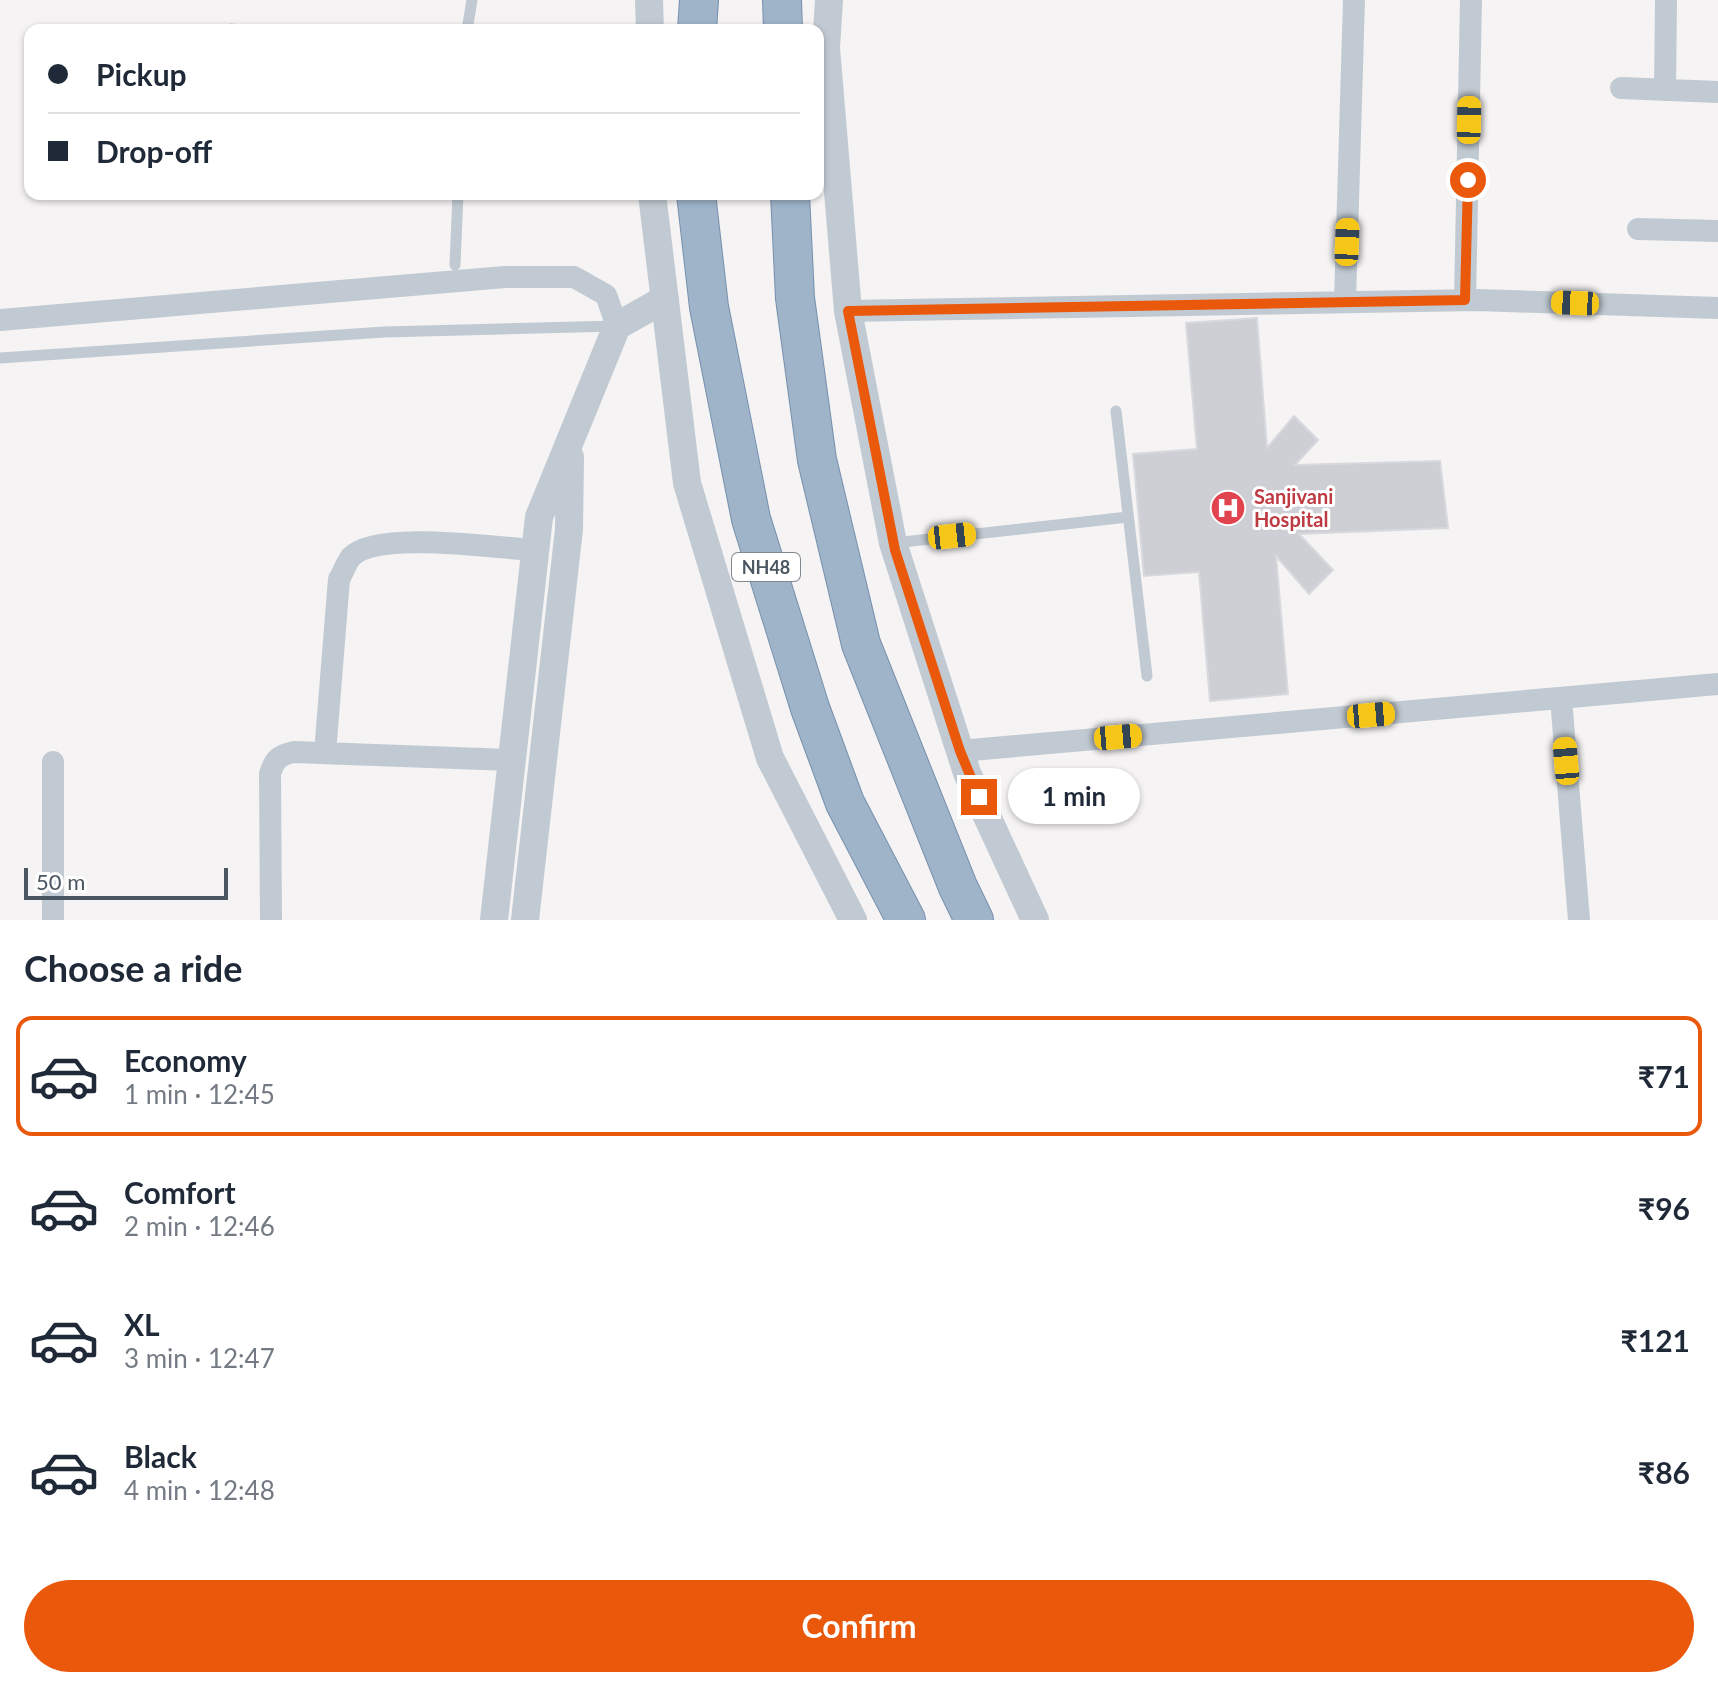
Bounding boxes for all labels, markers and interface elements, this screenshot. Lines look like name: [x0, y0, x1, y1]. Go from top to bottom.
text: Pickup: [96, 56, 187, 92]
car: [1457, 96, 1481, 144]
text: Drop-off: [96, 133, 212, 169]
route start: [1450, 162, 1486, 198]
car: [1334, 218, 1360, 266]
car: [1551, 290, 1599, 316]
place label: Sanjivani Hospital: [1254, 484, 1333, 531]
hospital icon: Sanjivani Hospital: [1209, 489, 1247, 527]
car: [927, 522, 977, 550]
road number: NH48: [732, 553, 800, 581]
car: [1346, 701, 1396, 729]
car: [1093, 723, 1143, 751]
car: [1552, 736, 1580, 786]
callout: 1 min: [1007, 769, 1139, 825]
route end: [961, 779, 997, 815]
text: 1 min: [1042, 780, 1106, 812]
scale bar: [24, 864, 228, 900]
text: 50 m: [36, 868, 85, 895]
text: Choose a ride: [24, 946, 243, 990]
icon: car: [28, 1040, 100, 1112]
text: Economy: [124, 1042, 247, 1078]
text: ₹71: [1638, 1058, 1690, 1094]
text: 1 min · 12:45: [124, 1078, 275, 1110]
icon: car: [28, 1172, 100, 1244]
text: Comfort: [124, 1174, 236, 1210]
text: ₹96: [1638, 1190, 1690, 1226]
text: 2 min · 12:46: [124, 1210, 275, 1242]
icon: car: [28, 1304, 100, 1376]
text: XL: [124, 1306, 160, 1342]
text: ₹121: [1620, 1322, 1690, 1358]
text: 3 min · 12:47: [124, 1342, 275, 1374]
icon: car: [28, 1436, 100, 1508]
text: Black: [124, 1438, 197, 1474]
text: ₹86: [1638, 1454, 1690, 1490]
text: 4 min · 12:48: [124, 1474, 275, 1506]
button: Confirm: [24, 1580, 1694, 1672]

